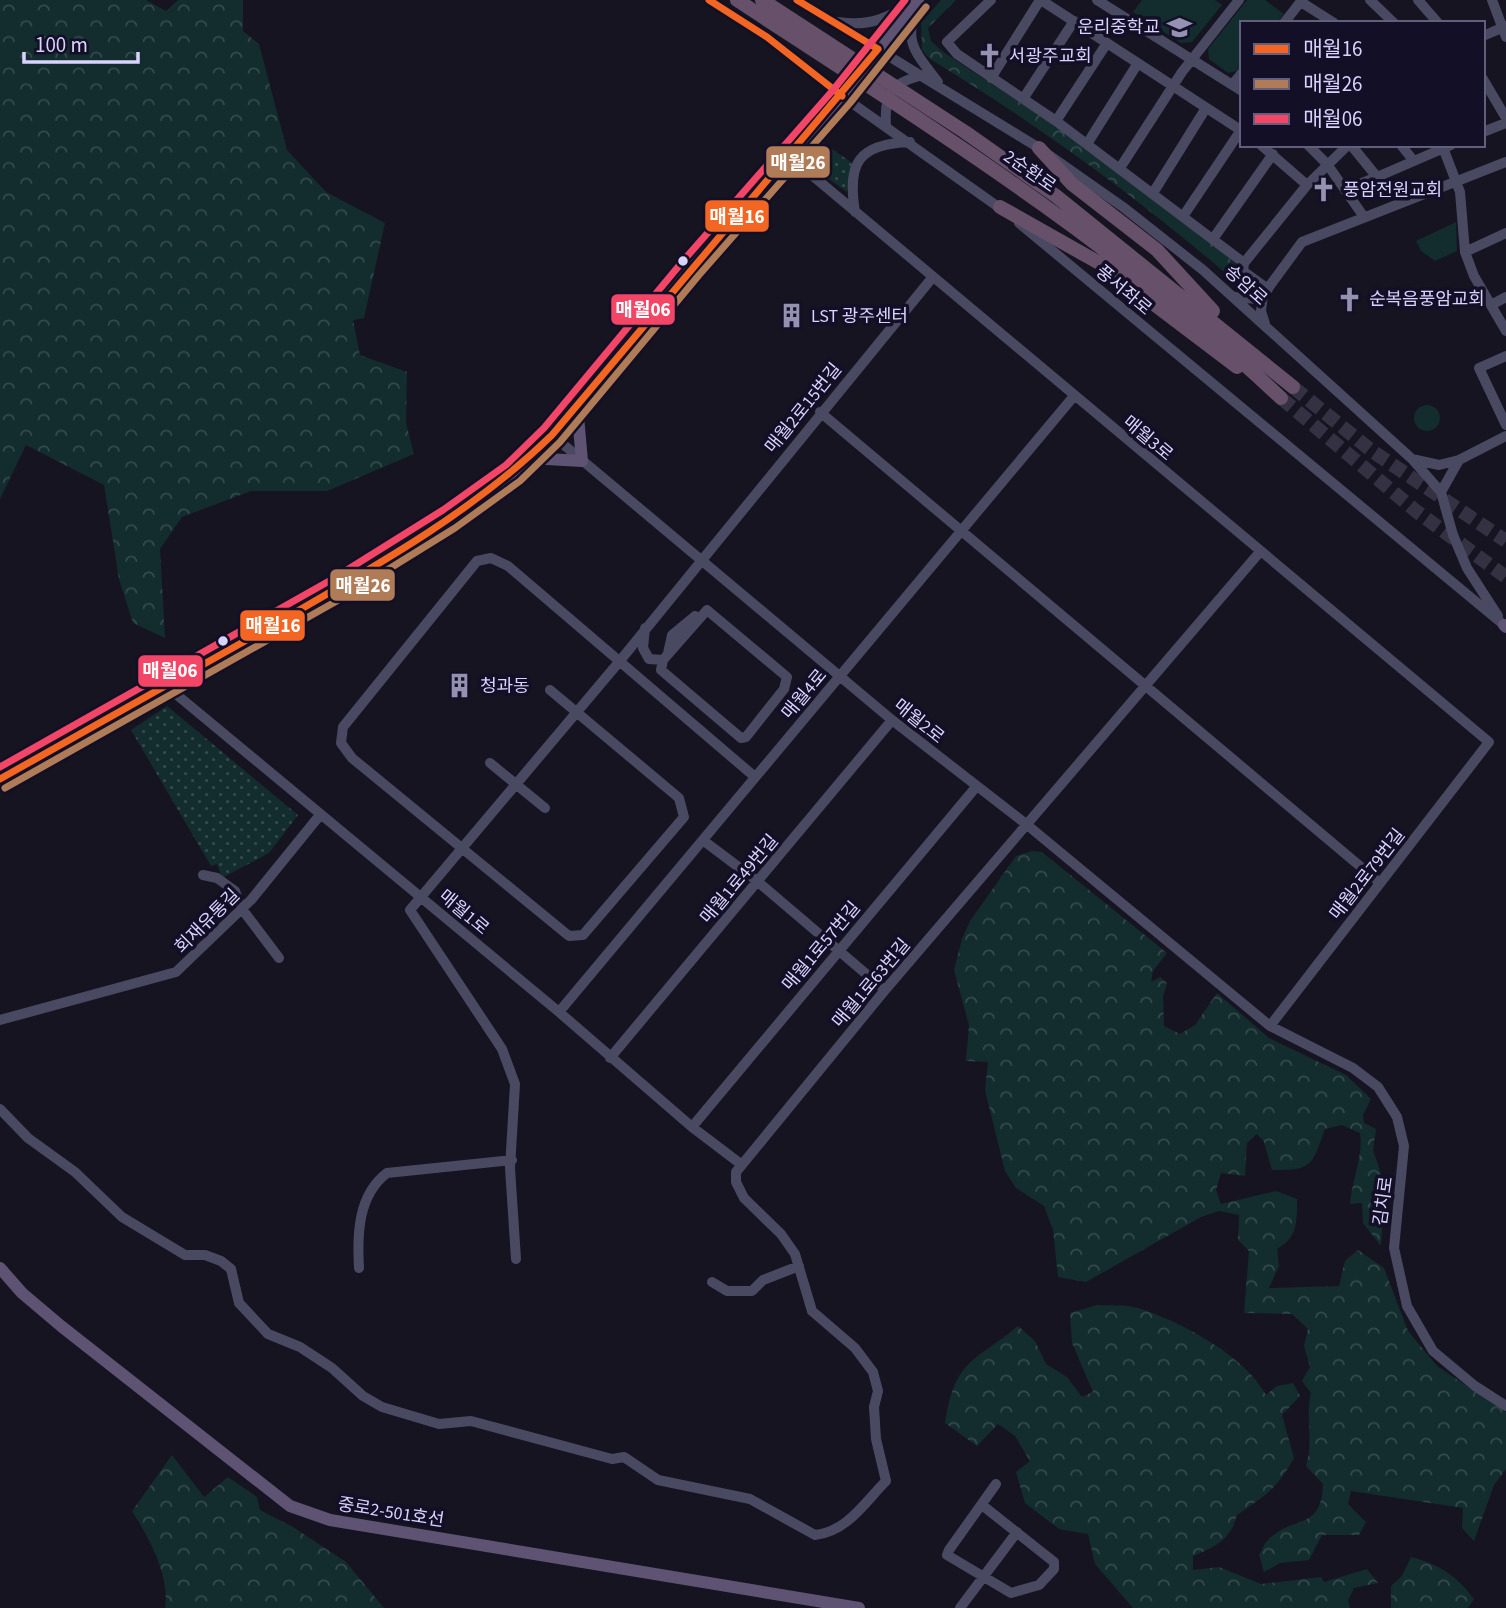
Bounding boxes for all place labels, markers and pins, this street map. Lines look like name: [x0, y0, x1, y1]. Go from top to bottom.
school or university icon: 운리중학교: [1166, 13, 1194, 41]
place label: 운리중학교: [1077, 15, 1160, 40]
church icon: 서광주교회: [975, 42, 1003, 70]
place label: 서광주교회: [1009, 44, 1092, 69]
church icon: 풍암전원교회: [1309, 176, 1337, 204]
place label: 풍암전원교회: [1343, 178, 1442, 203]
unlabelled marker: [676, 254, 690, 268]
church icon: 순복음풍암교회: [1335, 285, 1363, 313]
place label: 순복음풍암교회: [1369, 287, 1485, 312]
building icon: LST 광주센터: [777, 302, 805, 330]
place label: LST 광주센터: [811, 304, 908, 329]
unlabelled marker: [216, 634, 230, 648]
building icon: 청과동: [446, 672, 474, 700]
place label: 청과동: [480, 674, 530, 699]

